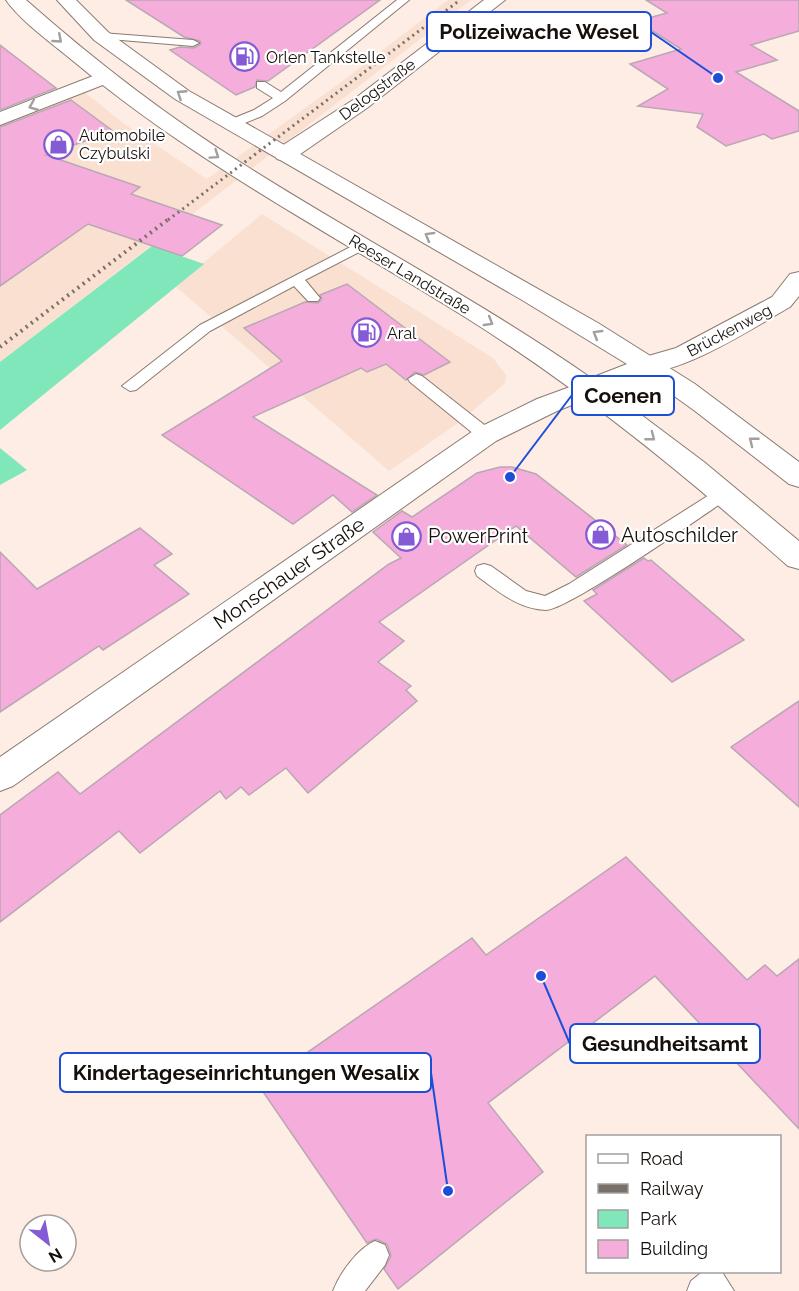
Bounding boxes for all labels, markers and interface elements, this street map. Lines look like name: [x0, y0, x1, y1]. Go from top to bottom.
callout: Polizeiwache Wesel: [427, 12, 651, 51]
text: Polizeiwache Wesel: [439, 19, 639, 44]
one-way arrow: [51, 32, 62, 43]
fuel station icon: Orlen Tankstelle: [229, 41, 261, 73]
place label: Orlen Tankstelle: [266, 48, 385, 67]
street label: Delogstraße: [336, 55, 419, 124]
one-way arrow: [177, 89, 187, 101]
one-way arrow: [29, 99, 40, 111]
place label: Automobile Czybulski: [79, 126, 165, 163]
shop icon: Automobile Czybulski: [42, 128, 74, 160]
one-way arrow: [208, 148, 219, 159]
street label: Reeser Landstraße: [346, 231, 474, 318]
one-way arrow: [425, 232, 435, 243]
street label: Brückenweg: [684, 300, 775, 361]
one-way arrow: [483, 314, 493, 326]
fuel station icon: Aral: [350, 317, 382, 349]
place label: Aral: [387, 324, 417, 343]
one-way arrow: [593, 330, 603, 342]
callout: Coenen: [572, 376, 674, 415]
text: Coenen: [584, 383, 662, 408]
one-way arrow: [644, 430, 655, 441]
one-way arrow: [749, 438, 760, 449]
street label: Monschauer Straße: [209, 512, 369, 634]
shop icon: Autoschilder: [584, 519, 616, 551]
shop icon: PowerPrint: [391, 520, 423, 552]
place label: Autoschilder: [621, 523, 738, 547]
place label: PowerPrint: [428, 524, 529, 548]
callout: Gesundheitsamt: [570, 1024, 760, 1063]
text: Gesundheitsamt: [582, 1031, 748, 1056]
callout: Kindertageseinrichtungen Wesalix: [60, 1053, 431, 1092]
text: Kindertageseinrichtungen Wesalix: [73, 1060, 420, 1085]
legend: [586, 1135, 781, 1273]
text: Road: [640, 1148, 683, 1169]
text: Railway: [640, 1178, 704, 1199]
text: Park: [640, 1208, 677, 1229]
north arrow: [18, 1213, 78, 1273]
text: Building: [640, 1238, 708, 1259]
text: N: [45, 1244, 66, 1267]

